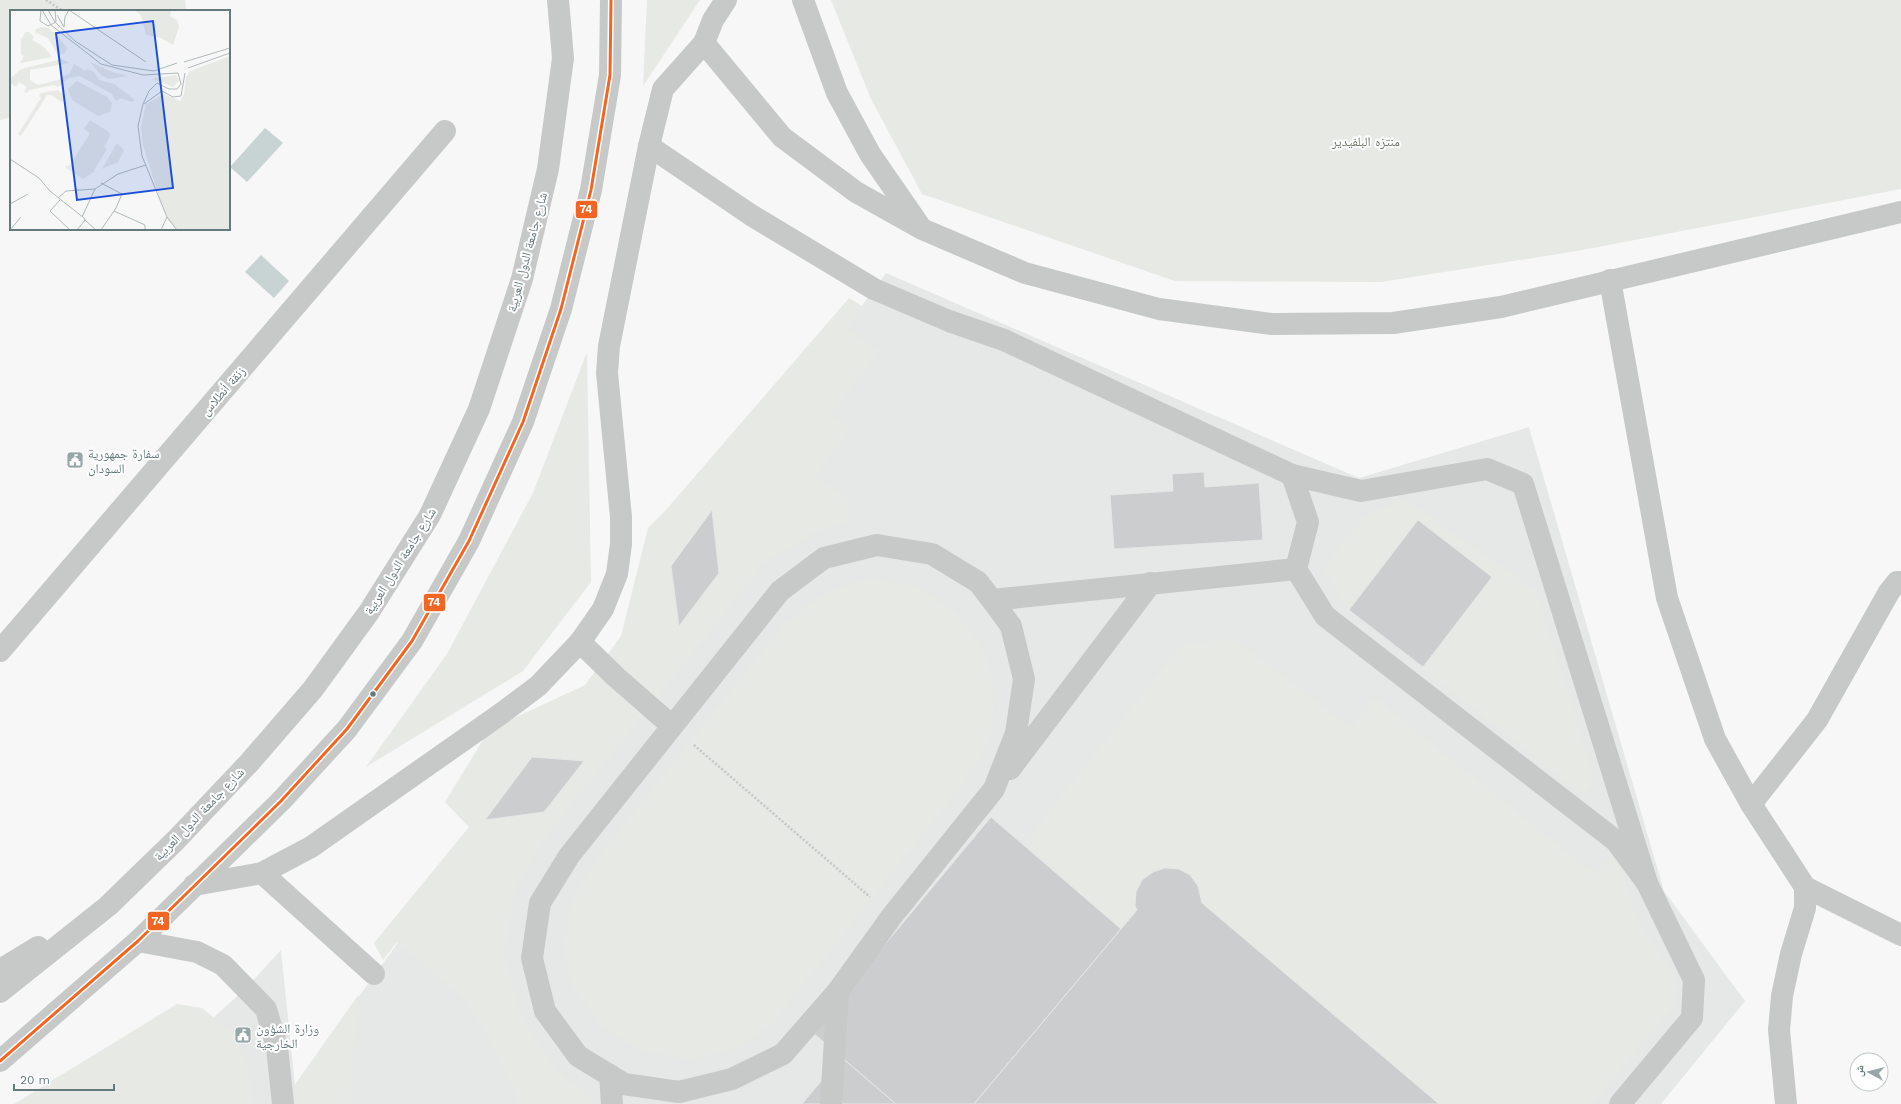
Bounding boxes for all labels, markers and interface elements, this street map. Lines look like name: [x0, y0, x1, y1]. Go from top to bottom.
inset map: [10, 10, 230, 230]
park label: منتزه البلفيدير: [1331, 134, 1400, 150]
street label: شارع جامعة الدول العربية: [504, 191, 552, 314]
line badge: 74: [575, 200, 598, 219]
text: 74: [580, 203, 592, 216]
street label: زنقة أنطلاس: [198, 363, 249, 419]
place label: سفارة جمهورية السودان: [88, 446, 160, 477]
public building icon: سفارة جمهورية السودان: [65, 450, 85, 470]
street label: شارع جامعة الدول العربية: [361, 505, 441, 618]
line badge: 74: [423, 593, 446, 612]
text: 74: [428, 596, 440, 609]
unlabelled marker: [368, 689, 378, 699]
street label: شارع جامعة الدول العربية: [151, 764, 249, 865]
line badge: 74: [147, 911, 170, 931]
text: 74: [152, 915, 164, 928]
place label: وزارة الشؤون الخارجية: [256, 1021, 319, 1052]
public building icon: وزارة الشؤون الخارجية: [233, 1025, 253, 1045]
north arrow: [1849, 1052, 1889, 1092]
text: ش: [1852, 1064, 1868, 1078]
scale bar: [14, 1066, 114, 1092]
text: 20 m: [20, 1073, 50, 1087]

